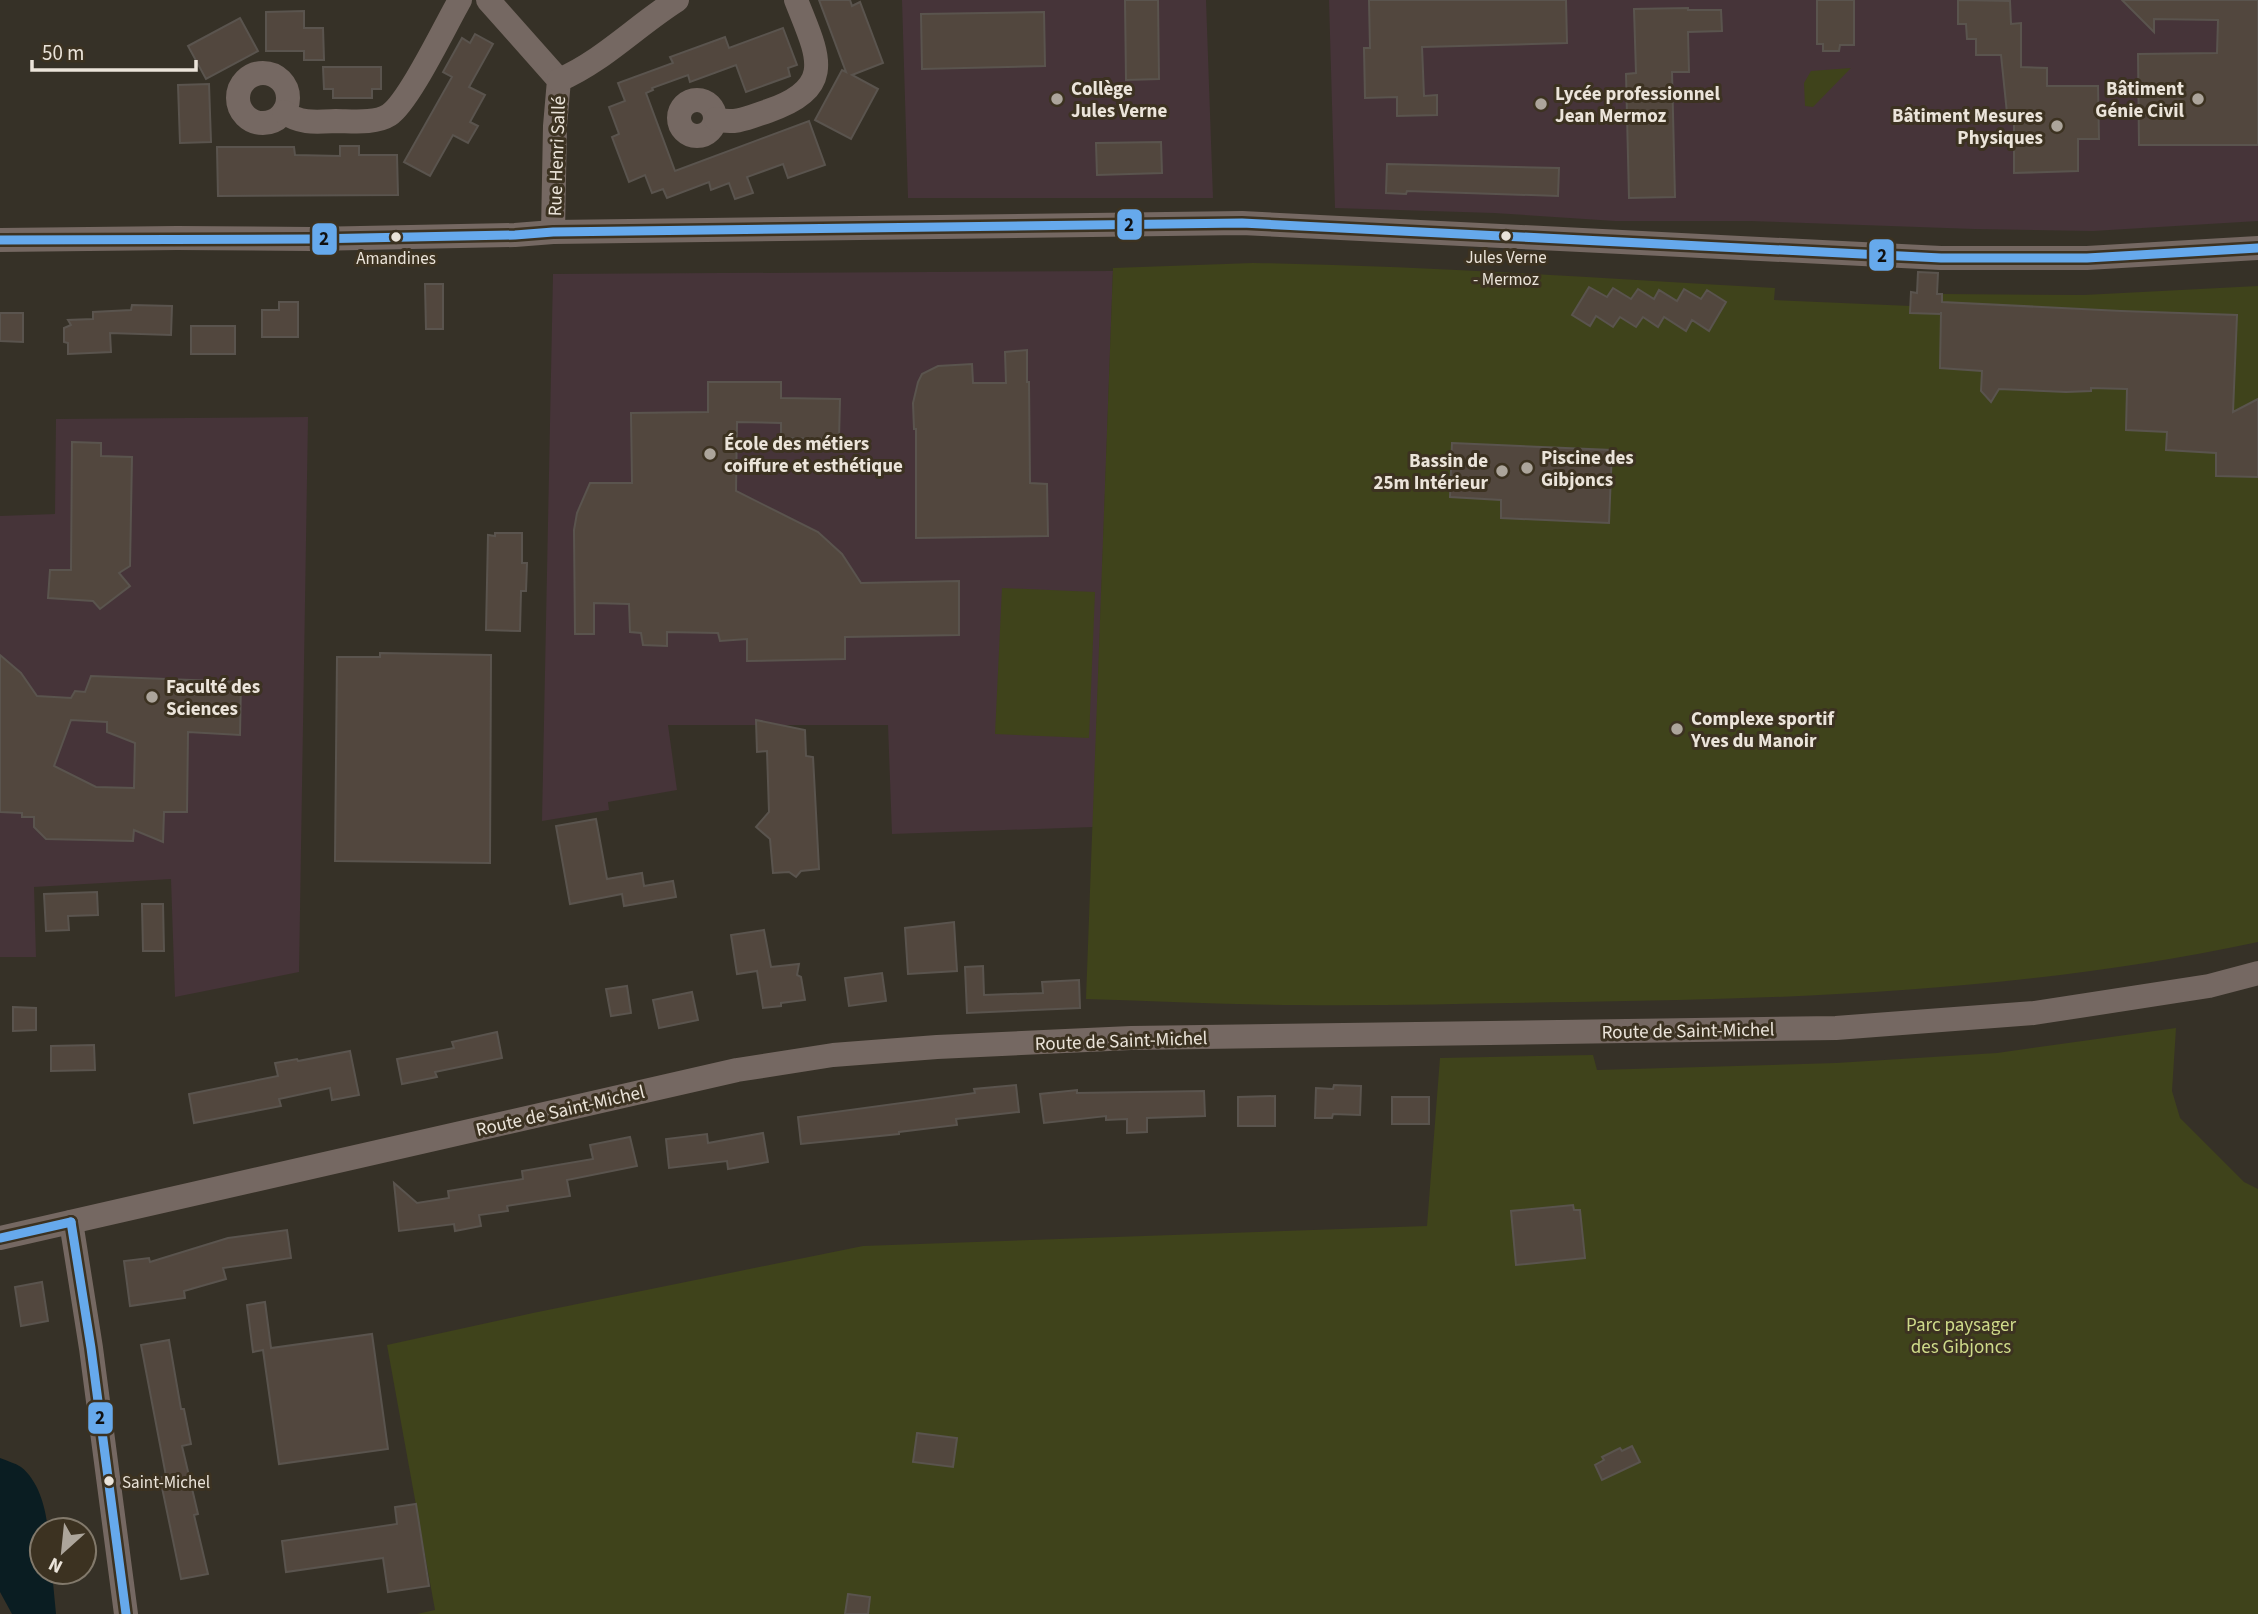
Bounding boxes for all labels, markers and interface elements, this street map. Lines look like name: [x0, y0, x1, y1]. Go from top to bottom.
scale bar: [32, 28, 196, 72]
text: 50 m: [42, 38, 84, 68]
place label: Collège Jules Verne: [1071, 76, 1167, 125]
place label: Bâtiment Génie Civil: [2095, 76, 2185, 125]
place label: Lycée professionnel Jean Mermoz: [1555, 81, 1720, 130]
marker: Collège Jules Verne: [1049, 91, 1065, 107]
marker: Bâtiment Génie Civil: [2190, 91, 2206, 107]
street label: Rue Henri Sallé: [542, 95, 573, 217]
marker: Lycée professionnel Jean Mermoz: [1533, 96, 1549, 112]
place label: Bâtiment Mesures Physiques: [1892, 103, 2043, 152]
marker: Bâtiment Mesures Physiques: [2049, 118, 2065, 134]
line badge: 2: [1116, 208, 1143, 241]
text: 2: [1124, 212, 1134, 239]
line badge: 2: [311, 222, 338, 256]
text: 2: [319, 226, 329, 253]
marker: Jules Verne - Mermoz: [1499, 229, 1513, 243]
marker: Amandines: [389, 230, 403, 244]
line badge: 2: [1868, 238, 1895, 272]
text: 2: [1877, 243, 1887, 270]
place label: Jules Verne - Mermoz: [1465, 246, 1547, 292]
place label: Amandines: [356, 247, 436, 271]
place label: École des métiers coiffure et esthétique: [724, 431, 903, 480]
place label: Piscine des Gibjoncs: [1541, 445, 1634, 494]
marker: École des métiers coiffure et esthétique: [702, 446, 718, 462]
place label: Bassin de 25m Intérieur: [1373, 448, 1488, 497]
marker: Piscine des Gibjoncs: [1519, 460, 1535, 476]
marker: Bassin de 25m Intérieur: [1494, 463, 1510, 479]
place label: Faculté des Sciences: [166, 674, 260, 723]
marker: Faculté des Sciences: [144, 689, 160, 705]
place label: Complexe sportif Yves du Manoir: [1690, 706, 1836, 755]
marker: Complexe sportif Yves du Manoir: [1669, 721, 1685, 737]
street label: Route de Saint-Michel: [1601, 1016, 1775, 1047]
street label: Route de Saint-Michel: [1034, 1025, 1208, 1058]
street label: Route de Saint-Michel: [473, 1079, 648, 1144]
park label: Parc paysager des Gibjoncs: [1906, 1312, 2016, 1361]
line badge: 2: [87, 1401, 114, 1435]
text: 2: [95, 1405, 105, 1432]
place label: Saint-Michel: [122, 1471, 210, 1495]
marker: Saint-Michel: [102, 1474, 116, 1488]
north arrow: [28, 1516, 98, 1586]
text: N: [44, 1550, 68, 1580]

